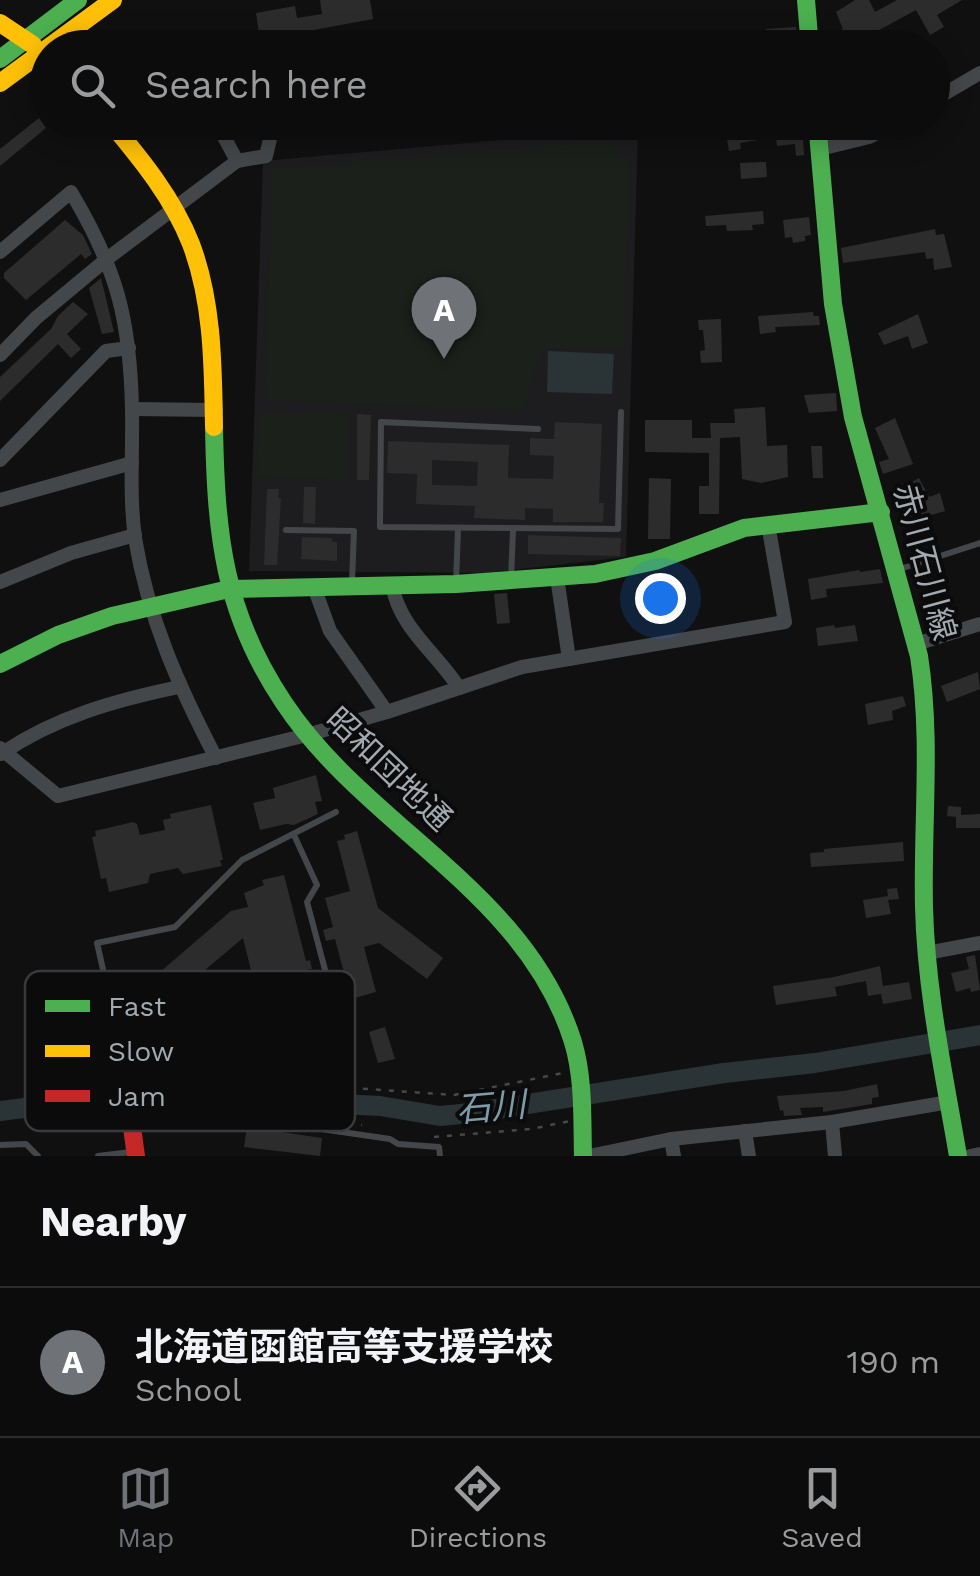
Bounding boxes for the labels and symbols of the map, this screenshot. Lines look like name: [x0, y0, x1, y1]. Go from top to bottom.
pin: A: [412, 276, 476, 359]
street label: 赤川石川線: [886, 480, 964, 644]
your location: [635, 573, 686, 624]
street label: 昭和団地通: [318, 700, 460, 838]
legend: [25, 971, 355, 1131]
text: Fast: [108, 990, 166, 1023]
text: Slow: [108, 1035, 174, 1068]
text: Jam: [108, 1080, 166, 1113]
water label: 石川: [454, 1083, 532, 1131]

